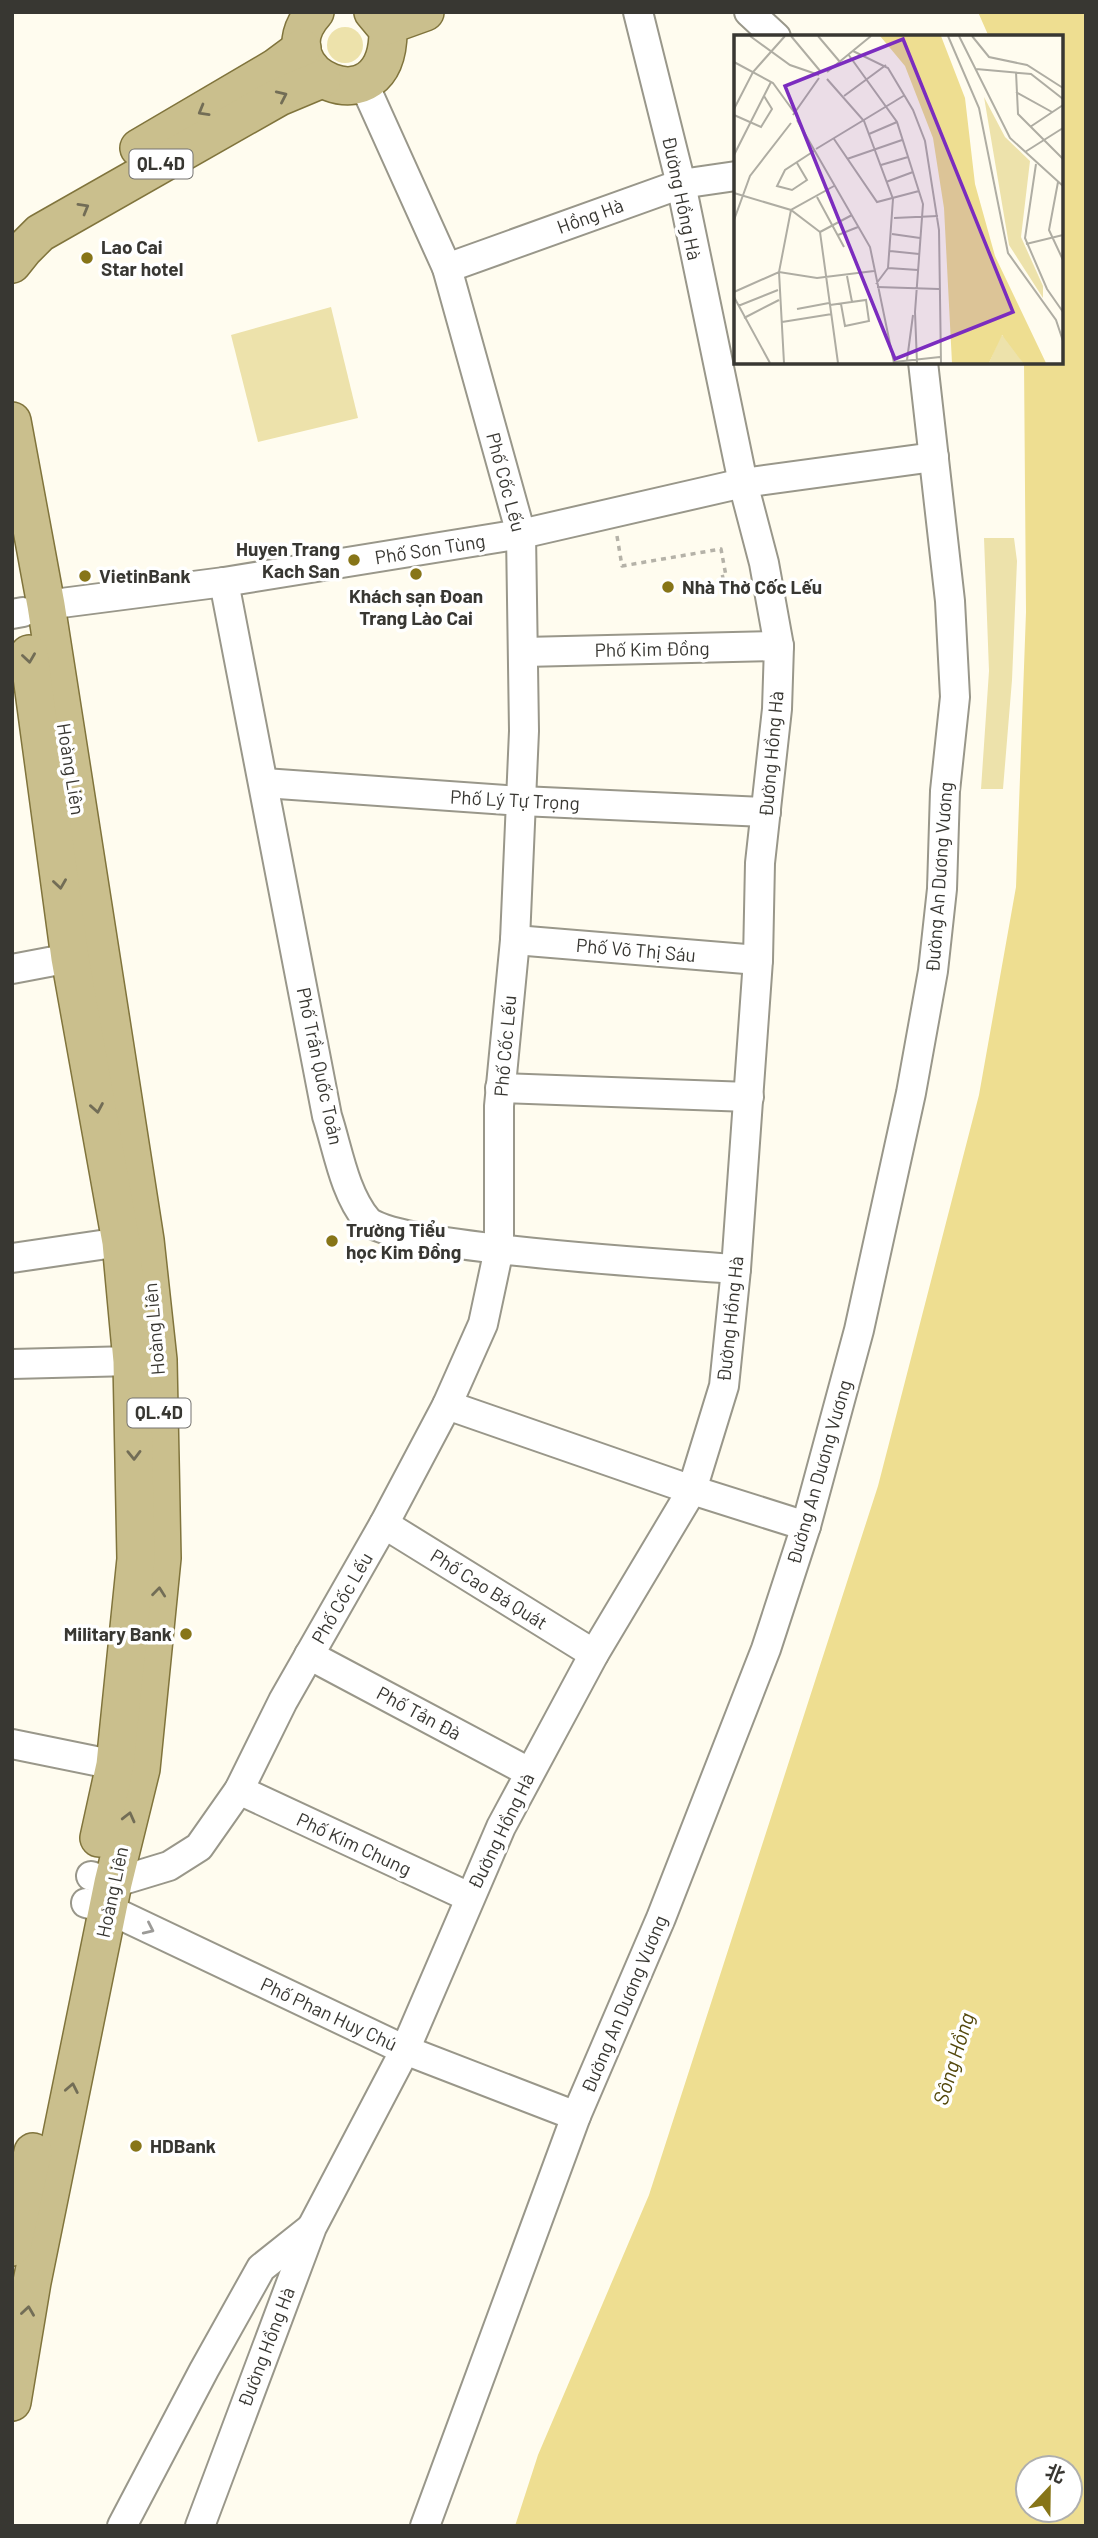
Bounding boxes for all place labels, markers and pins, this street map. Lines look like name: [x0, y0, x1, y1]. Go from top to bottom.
place label: Lao Cai Star hotel: [101, 235, 183, 280]
marker: Lao Cai Star hotel: [79, 250, 95, 266]
place label: Huyen Trang Kach San: [236, 537, 340, 582]
marker: Huyen Trang Kach San: [346, 552, 362, 568]
place label: VietinBank: [99, 564, 191, 587]
marker: Khách sạn Đoan Trang Lào Cai: [408, 566, 424, 582]
marker: VietinBank: [77, 568, 93, 584]
place label: Nhà Thờ Cốc Lếu: [682, 575, 822, 598]
marker: Nhà Thờ Cốc Lếu: [660, 579, 676, 595]
place label: Khách sạn Đoan Trang Lào Cai: [349, 584, 483, 629]
place label: Trường Tiểu học Kim Đồng: [346, 1218, 461, 1263]
marker: Trường Tiểu học Kim Đồng: [324, 1233, 340, 1249]
place label: Military Bank: [64, 1622, 172, 1645]
marker: Military Bank: [178, 1626, 194, 1642]
place label: HDBank: [150, 2134, 216, 2157]
marker: HDBank: [128, 2138, 144, 2154]

